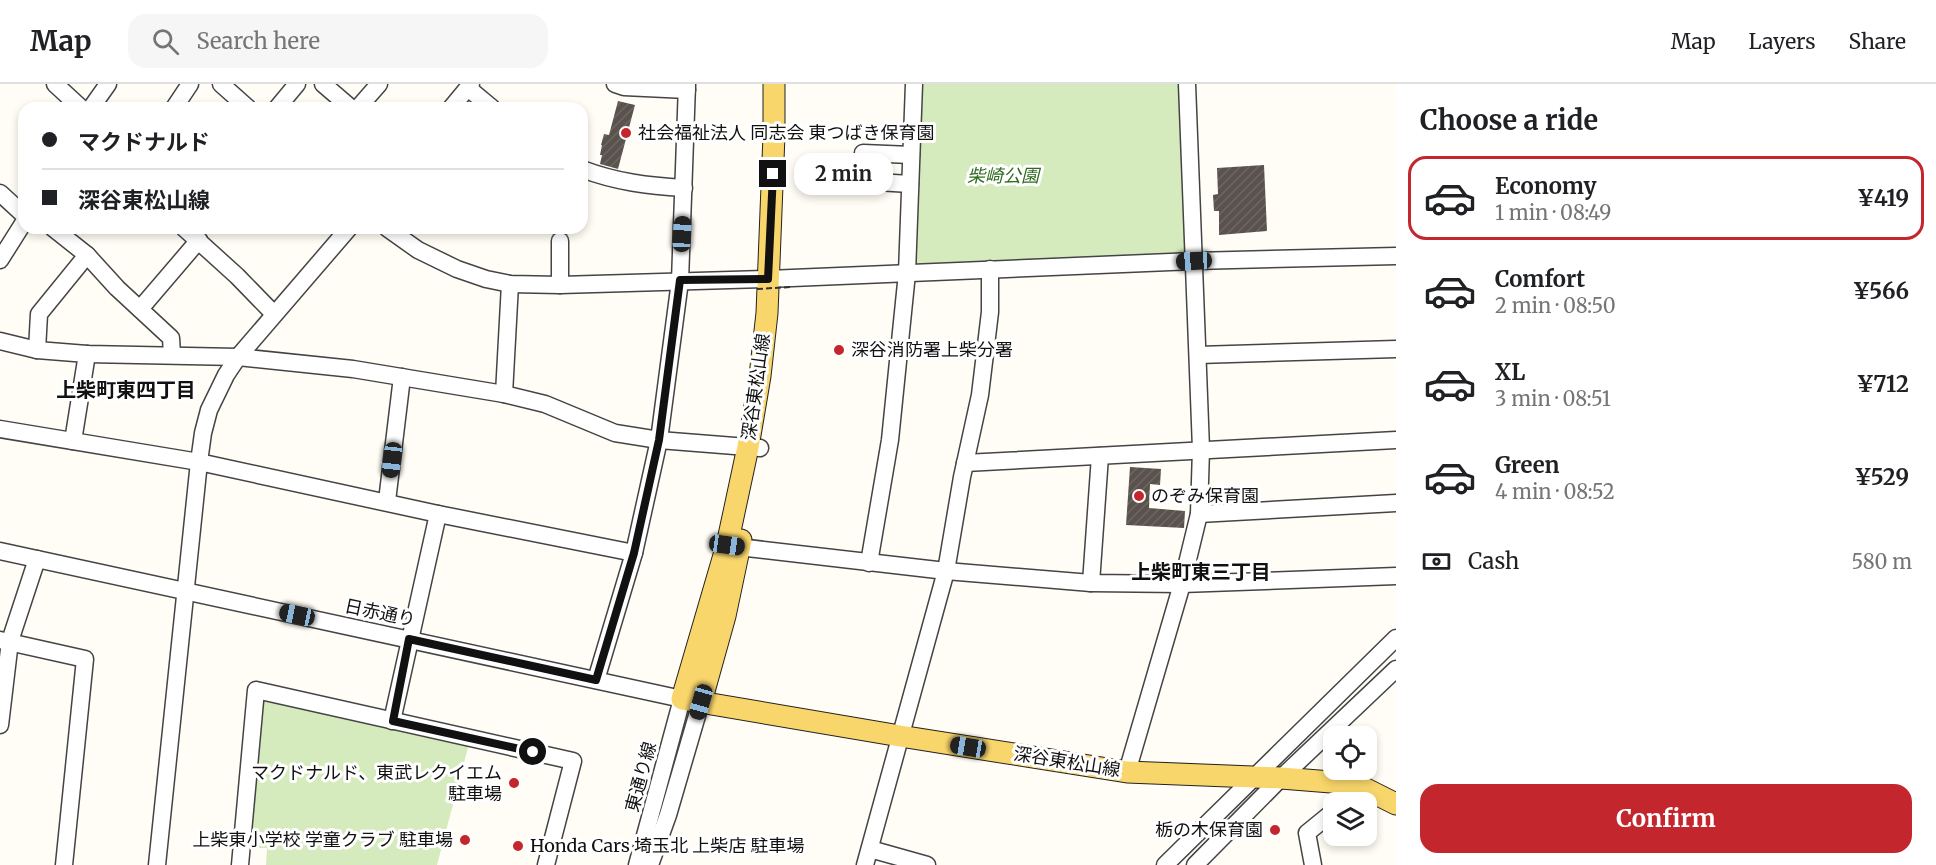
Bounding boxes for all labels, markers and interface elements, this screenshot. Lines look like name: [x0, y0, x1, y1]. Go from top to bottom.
search box: [128, 14, 548, 68]
text: Map: [30, 23, 92, 59]
icon: search: [149, 25, 182, 58]
text: Search here: [197, 27, 320, 55]
text: Map: [1671, 28, 1716, 55]
text: Layers: [1749, 28, 1816, 55]
text: Share: [1849, 28, 1906, 55]
text: Choose a ride: [1420, 103, 1598, 137]
place label: 社会福祉法人 同志会 東つばき保育園: [638, 121, 935, 144]
marker: 社会福祉法人 同志会 東つばき保育園: [619, 126, 633, 140]
text: マクドナルド: [78, 128, 210, 156]
callout: 2 min: [794, 153, 893, 195]
route end: [759, 160, 786, 187]
text: 2 min: [815, 161, 872, 186]
park label: 柴崎公園: [967, 164, 1042, 187]
icon: car: [1423, 171, 1477, 225]
text: Economy: [1495, 172, 1596, 200]
text: ¥419: [1857, 184, 1909, 212]
text: 深谷東松山線: [78, 186, 210, 214]
text: 1 min · 08:49: [1495, 200, 1611, 225]
car: [672, 216, 692, 252]
car: [1176, 251, 1212, 271]
icon: car: [1423, 264, 1477, 318]
text: Comfort: [1495, 265, 1585, 293]
text: ¥566: [1853, 277, 1909, 305]
text: 2 min · 08:50: [1495, 293, 1616, 318]
street label: 深谷東松山線: [737, 332, 774, 442]
place label: 深谷消防署上柴分署: [851, 338, 1013, 361]
marker: 深谷消防署上柴分署: [832, 343, 846, 357]
icon: car: [1423, 357, 1477, 411]
text: XL: [1495, 358, 1525, 386]
text: ¥712: [1856, 370, 1909, 398]
district label: 上柴町東四丁目: [56, 377, 196, 402]
text: 3 min · 08:51: [1495, 386, 1611, 411]
car: [381, 441, 403, 479]
icon: car: [1423, 450, 1477, 504]
text: Green: [1495, 451, 1559, 479]
text: ¥529: [1854, 463, 1909, 491]
text: 4 min · 08:52: [1495, 479, 1615, 504]
place label: のぞみ保育園: [1151, 484, 1259, 507]
marker: のぞみ保育園: [1132, 489, 1146, 503]
car: [708, 534, 746, 556]
icon: cash: [1420, 545, 1453, 578]
text: Cash: [1468, 547, 1519, 575]
text: 580 m: [1851, 549, 1912, 574]
district label: 上柴町東三丁目: [1131, 559, 1271, 584]
street label: 日赤通り: [342, 594, 418, 631]
car: [278, 602, 316, 628]
car: [687, 682, 715, 722]
map controls: [1323, 726, 1377, 846]
button: locate: [1323, 726, 1377, 780]
car: [949, 735, 987, 759]
route start: [519, 738, 546, 765]
street label: 東通り線: [620, 739, 661, 815]
street label: 深谷東松山線: [1012, 742, 1122, 781]
place label: マクドナルド、東武レクイエム 駐車場: [251, 761, 502, 805]
marker: マクドナルド、東武レクイエム 駐車場: [507, 776, 521, 790]
button: Confirm: [1420, 784, 1912, 853]
button: layers: [1323, 792, 1377, 846]
place label: 栃の木保育園: [1155, 818, 1263, 841]
marker: 栃の木保育園: [1268, 823, 1282, 837]
place label: 上柴東小学校 学童クラブ 駐車場: [192, 828, 453, 851]
marker: 上柴東小学校 学童クラブ 駐車場: [458, 833, 472, 847]
place label: Honda Cars 埼玉北 上柴店 駐車場: [530, 834, 805, 857]
marker: Honda Cars 埼玉北 上柴店 駐車場: [511, 839, 525, 853]

